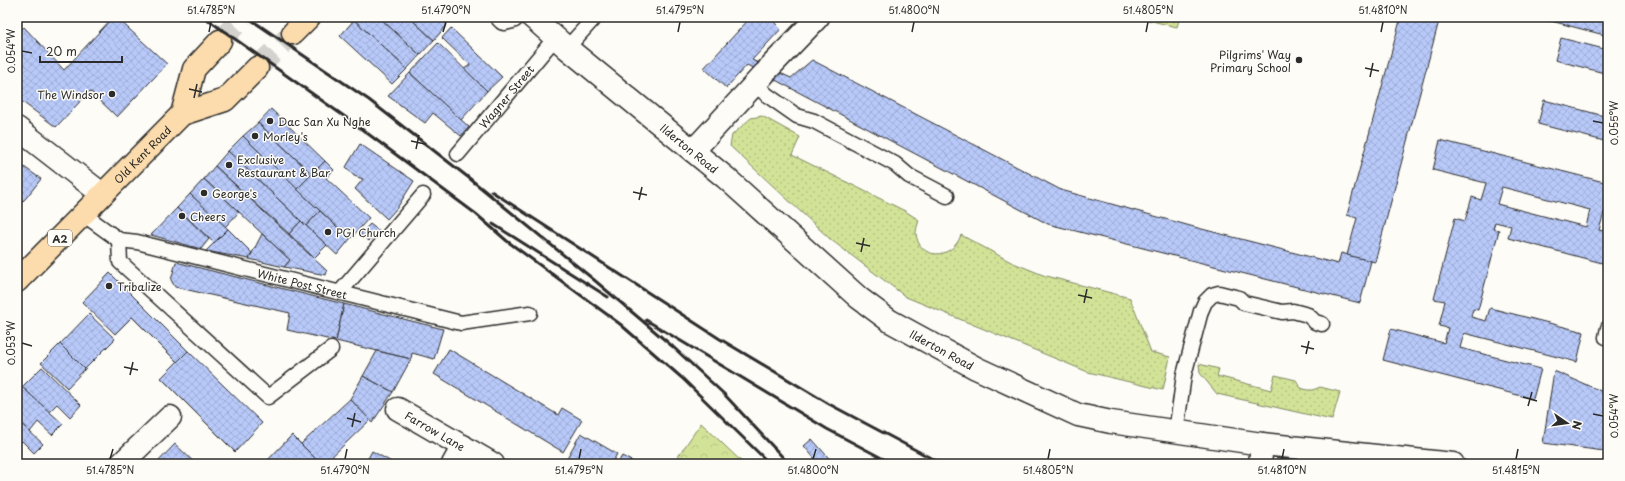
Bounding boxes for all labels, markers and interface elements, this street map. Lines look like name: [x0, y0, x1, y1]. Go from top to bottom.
text: 51.4785°N: [187, 2, 236, 17]
text: 51.4790°N: [421, 2, 471, 17]
text: 51.4795°N: [656, 2, 705, 17]
text: 51.4800°N: [888, 2, 940, 17]
text: 51.4805°N: [1122, 2, 1174, 17]
text: 51.4810°N: [1358, 2, 1408, 17]
text: 0.054°W: [3, 28, 18, 73]
scale bar: [40, 38, 122, 64]
text: 20 m: [46, 42, 77, 60]
place label: Pilgrims' Way Primary School: [1210, 46, 1291, 76]
marker: Pilgrims' Way Primary School: [1294, 55, 1304, 65]
street label: Wagner Street: [475, 61, 538, 132]
place label: The Windsor: [37, 86, 105, 103]
marker: The Windsor: [107, 89, 117, 99]
text: 0.055°W: [1606, 100, 1621, 145]
place label: Dac San Xu Nghe: [278, 113, 371, 130]
marker: Dac San Xu Nghe: [265, 116, 275, 126]
street label: Ilderton Road: [657, 119, 722, 177]
street label: Old Kent Road: [110, 122, 175, 187]
place label: Morley's: [263, 128, 308, 145]
marker: Morley's: [250, 131, 260, 141]
place label: Exclusive Restaurant & Bar: [237, 151, 330, 181]
marker: Exclusive Restaurant & Bar: [224, 160, 234, 170]
place label: George's: [212, 185, 257, 202]
marker: George's: [199, 188, 209, 198]
place label: Cheers: [190, 208, 226, 225]
marker: Cheers: [177, 211, 187, 221]
place label: PGI Church: [336, 224, 396, 241]
marker: PGI Church: [323, 227, 333, 237]
road number: A2: [48, 230, 72, 246]
street label: White Post Street: [256, 264, 349, 303]
place label: Tribalize: [117, 278, 162, 295]
marker: Tribalize: [104, 281, 114, 291]
text: 0.053°W: [3, 320, 18, 365]
street label: Ilderton Road: [907, 325, 977, 374]
text: 0.054°W: [1606, 393, 1621, 438]
north arrow: [1547, 403, 1587, 443]
street label: Farrow Lane: [402, 406, 469, 455]
text: N: [1568, 419, 1586, 432]
text: 51.4785°N: [86, 462, 135, 477]
text: 51.4790°N: [320, 462, 370, 477]
text: 51.4795°N: [555, 462, 604, 477]
text: 51.4800°N: [787, 462, 839, 477]
text: 51.4805°N: [1022, 462, 1074, 477]
text: 51.4810°N: [1257, 462, 1307, 477]
text: 51.4815°N: [1492, 462, 1540, 477]

